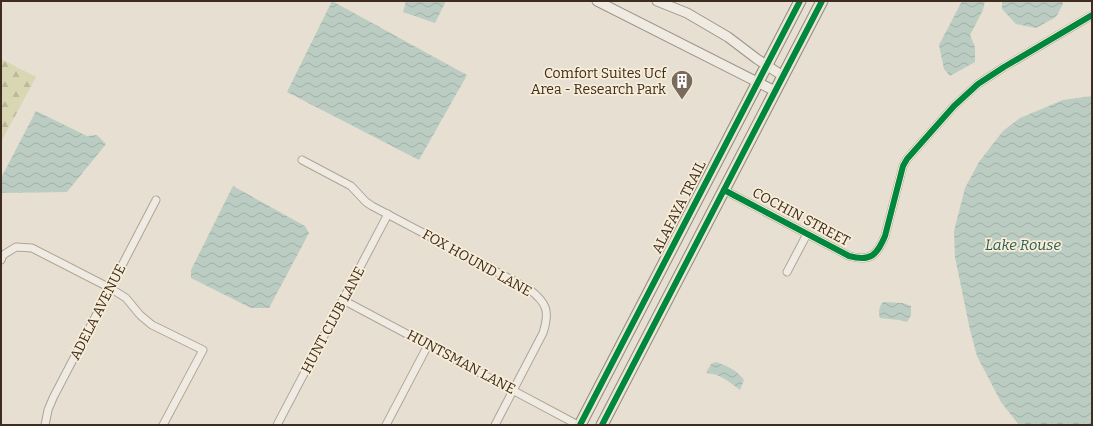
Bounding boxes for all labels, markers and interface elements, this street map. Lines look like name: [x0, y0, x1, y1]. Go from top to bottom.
place label: Comfort Suites Ucf Area - Research Park: [531, 65, 667, 98]
building icon: Comfort Suites Ucf Area - Research Park: [669, 68, 695, 101]
street label: ALAFAYA TRAIL: [648, 158, 710, 256]
street label: COCHIN STREET: [749, 184, 853, 250]
street label: FOX HOUND LANE: [419, 226, 535, 300]
water label: Lake Rouse: [985, 236, 1061, 254]
street label: ADELA AVENUE: [67, 261, 129, 363]
street label: HUNT CLUB LANE: [298, 264, 368, 376]
street label: HUNTSMAN LANE: [404, 326, 518, 398]

